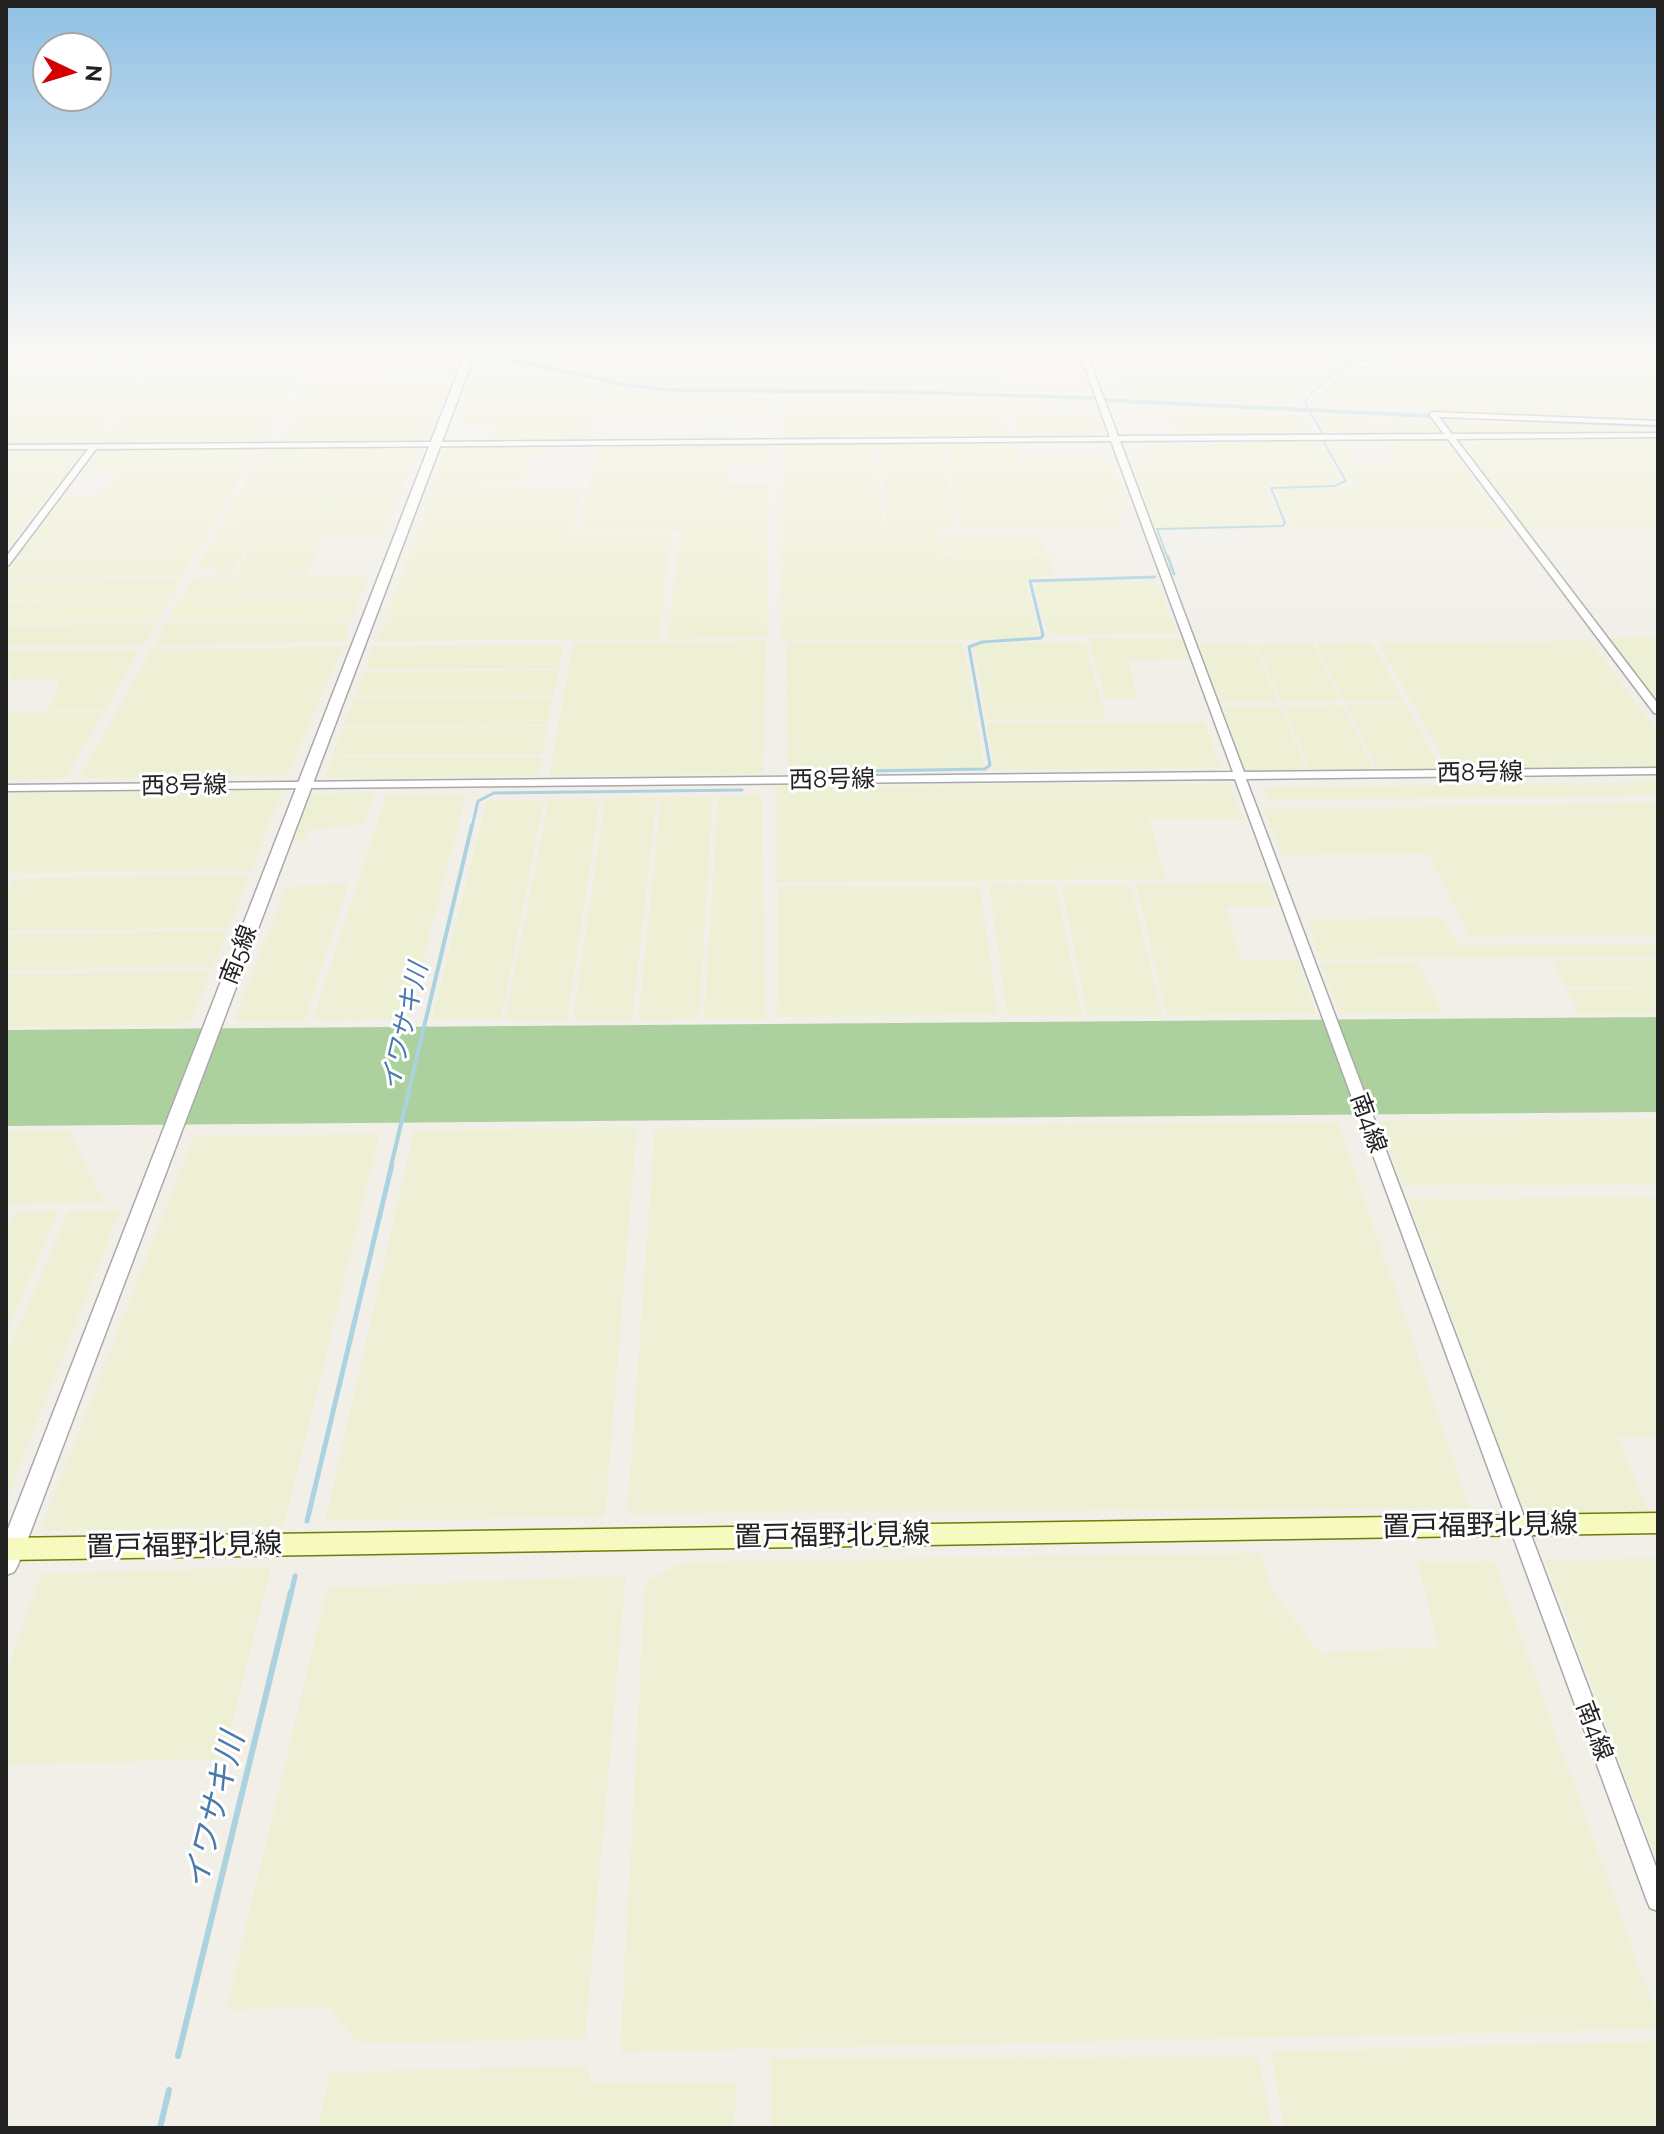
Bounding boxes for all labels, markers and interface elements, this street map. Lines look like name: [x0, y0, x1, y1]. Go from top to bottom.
north arrow: [32, 32, 112, 112]
text: N: [80, 64, 108, 83]
street label: 西8号線: [1437, 758, 1523, 788]
street label: 西8号線: [789, 765, 875, 795]
street label: 西8号線: [141, 771, 227, 801]
street label: 南5線: [215, 921, 263, 989]
water label: イワサキ川: [375, 960, 435, 1094]
street label: 南4線: [1344, 1089, 1392, 1157]
street label: 置戸福野北見線: [1382, 1507, 1578, 1545]
street label: 置戸福野北見線: [734, 1517, 930, 1555]
street label: 置戸福野北見線: [86, 1527, 282, 1565]
street label: 南4線: [1570, 1697, 1618, 1765]
water label: イワサキ川: [177, 1729, 253, 1893]

